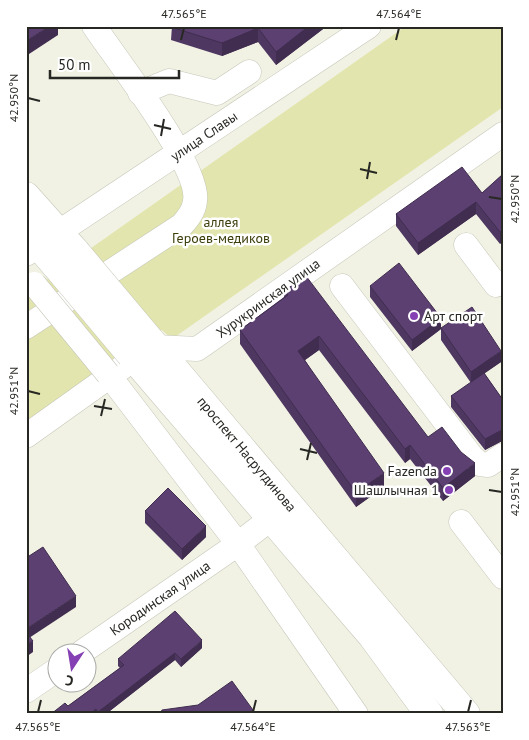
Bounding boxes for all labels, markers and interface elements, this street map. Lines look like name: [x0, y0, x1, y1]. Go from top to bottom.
text: 47.565°E: [161, 6, 207, 21]
text: 47.564°E: [376, 6, 422, 21]
scale bar: [50, 48, 179, 80]
text: 50 m: [58, 55, 91, 74]
text: 42.950°N: [6, 74, 21, 122]
street label: улица Славы: [167, 107, 241, 165]
text: 42.950°N: [507, 175, 522, 223]
park label: аллея Героев-медиков: [172, 213, 270, 247]
street label: Хурукринская улица: [213, 254, 323, 342]
place label: Арт спорт: [424, 307, 483, 325]
marker: Арт спорт: [408, 310, 420, 322]
text: 42.951°N: [6, 367, 21, 415]
street label: проспект Насрутдинова: [193, 393, 301, 515]
place label: Fazenda: [388, 462, 437, 480]
marker: Fazenda: [441, 465, 453, 477]
text: 42.951°N: [507, 468, 522, 516]
place label: Шашлычная 1: [354, 481, 439, 499]
marker: Шашлычная 1: [443, 484, 455, 496]
street label: Кородинская улица: [106, 557, 214, 639]
north arrow: [48, 642, 98, 692]
text: С: [63, 671, 75, 690]
text: 47.565°E: [15, 719, 61, 734]
text: 47.564°E: [230, 719, 276, 734]
text: 47.563°E: [445, 719, 491, 734]

